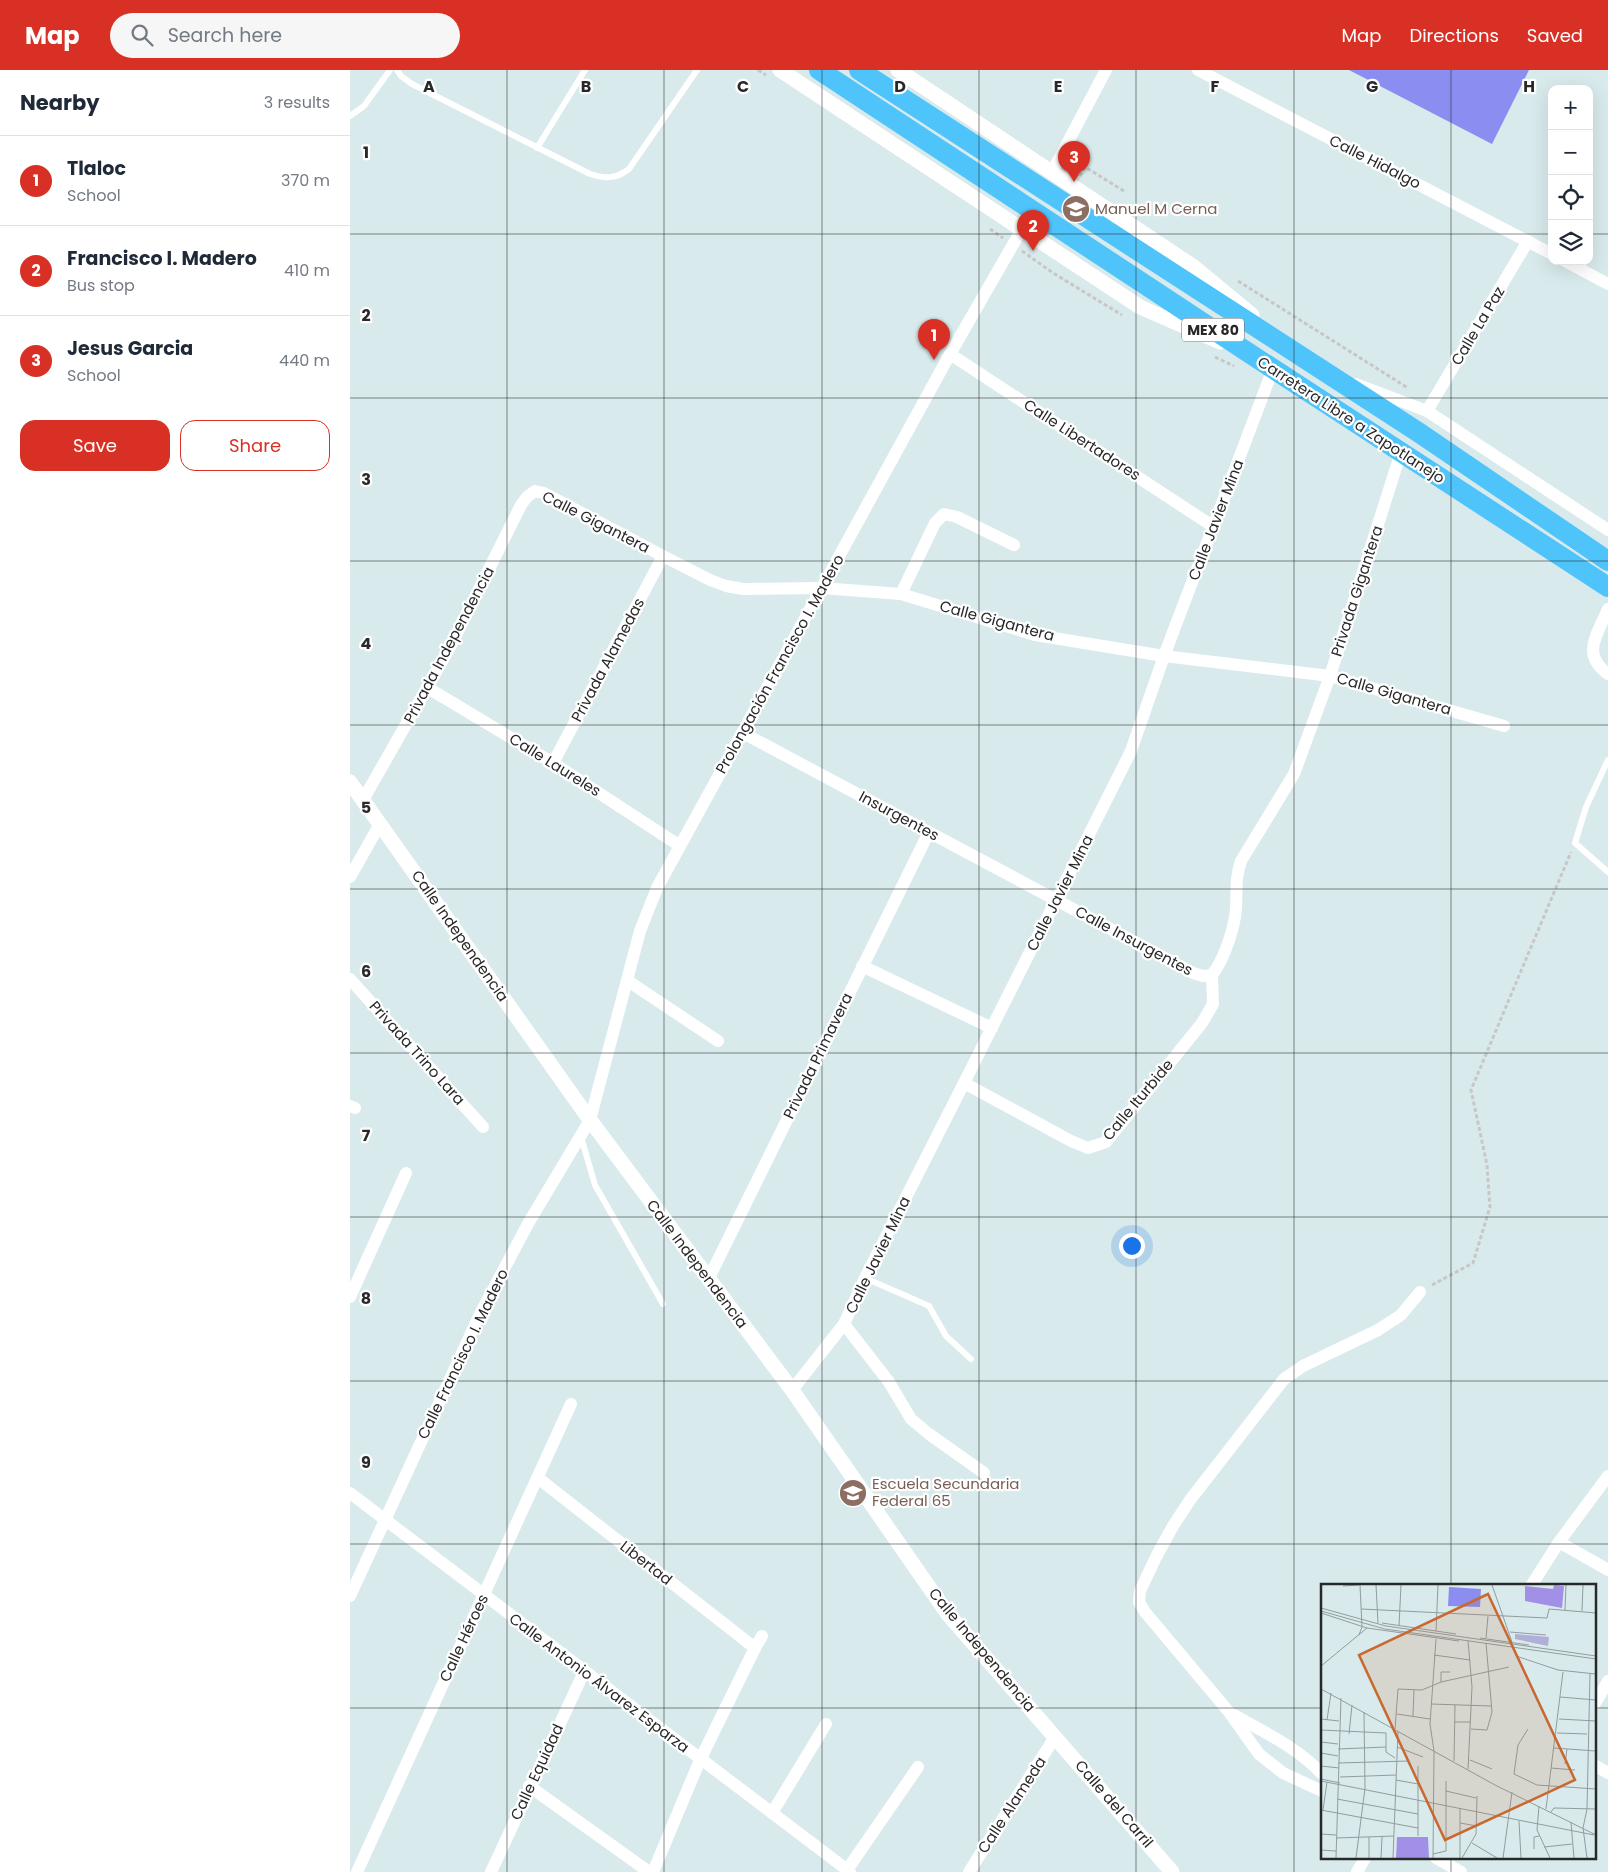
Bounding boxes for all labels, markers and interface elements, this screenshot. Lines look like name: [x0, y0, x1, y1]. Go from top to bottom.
search box: [110, 13, 460, 58]
text: Map: [25, 19, 80, 52]
icon: search: [128, 21, 156, 49]
text: Search here: [168, 22, 282, 49]
text: Map: [1342, 23, 1381, 48]
text: Directions: [1409, 23, 1499, 48]
text: Saved: [1527, 23, 1583, 48]
text: A: [423, 75, 435, 98]
text: B: [581, 75, 591, 98]
text: C: [737, 75, 749, 98]
text: D: [894, 75, 906, 98]
text: E: [1054, 75, 1062, 98]
text: F: [1211, 75, 1220, 98]
text: G: [1366, 75, 1378, 98]
text: H: [1523, 75, 1535, 98]
map controls: [1548, 85, 1593, 265]
button: +: [1548, 85, 1593, 130]
text: Nearby: [20, 88, 100, 117]
text: 3 results: [264, 91, 330, 114]
street label: Calle Hidalgo: [1326, 129, 1425, 194]
button: −: [1548, 130, 1593, 175]
text: 1: [363, 141, 369, 164]
pin: 3: [1058, 141, 1090, 182]
text: Tlaloc: [67, 155, 126, 182]
text: 1: [33, 169, 39, 192]
text: 370 m: [281, 169, 330, 192]
button: locate: [1548, 175, 1593, 220]
text: School: [67, 184, 121, 207]
school or university icon: Manuel M Cerna: [1061, 194, 1091, 224]
place label: Manuel M Cerna: [1095, 198, 1217, 219]
pin: 2: [1017, 210, 1049, 251]
button: layers: [1548, 220, 1593, 265]
text: Francisco I. Madero: [67, 245, 257, 272]
text: 2: [31, 259, 41, 282]
text: 410 m: [284, 259, 330, 282]
text: Bus stop: [67, 274, 135, 297]
street label: Calle La Paz: [1446, 282, 1509, 369]
text: 2: [361, 304, 371, 327]
road number: MEX 80: [1182, 318, 1244, 342]
pin: 1: [918, 319, 950, 360]
text: Jesus Garcia: [67, 335, 193, 362]
text: 3: [31, 349, 41, 372]
text: 440 m: [279, 349, 330, 372]
street label: Carretera Libre a Zapotlanejo: [1253, 351, 1449, 488]
text: School: [67, 364, 121, 387]
street label: Calle Libertadores: [1020, 394, 1145, 485]
button: Save: [20, 420, 170, 471]
button: Share: [180, 420, 330, 471]
street label: Calle Javier Mina: [1183, 456, 1248, 583]
text: 3: [361, 468, 371, 491]
street label: Calle Gigantera: [539, 485, 654, 558]
street label: Privada Gigantera: [1325, 523, 1388, 659]
street label: Prolongación Francisco I. Madero: [710, 550, 849, 777]
street label: Privada Independencia: [398, 563, 499, 727]
street label: Privada Alamedas: [566, 594, 649, 725]
street label: Calle Gigantera: [937, 595, 1057, 646]
text: 4: [361, 632, 372, 655]
street label: Calle Gigantera: [1334, 667, 1454, 720]
street label: Calle Laureles: [505, 728, 605, 801]
street label: Insurgentes: [855, 786, 943, 846]
text: 5: [361, 796, 371, 819]
street label: Calle Javier Mina: [1021, 831, 1098, 955]
street label: Calle Independencia: [407, 866, 514, 1006]
street label: Calle Insurgentes: [1072, 901, 1197, 981]
text: 6: [361, 960, 371, 983]
street label: Privada Primavera: [778, 989, 857, 1122]
street label: Privada Trino Lara: [365, 996, 470, 1109]
street label: Calle Iturbide: [1097, 1055, 1178, 1145]
text: 7: [362, 1124, 371, 1147]
street label: Calle Javier Mina: [840, 1193, 915, 1317]
street label: Calle Independencia: [642, 1195, 753, 1332]
your location: [1119, 1233, 1145, 1259]
street label: Calle Francisco I. Madero: [412, 1265, 513, 1442]
text: 8: [361, 1287, 371, 1310]
text: 9: [361, 1451, 371, 1474]
place label: Escuela Secundaria Federal 65: [872, 1473, 1019, 1511]
school or university icon: Escuela Secundaria Federal 65: [838, 1478, 868, 1508]
street label: Libertad: [616, 1536, 677, 1590]
street label: Calle Independencia: [924, 1583, 1041, 1716]
inset map: [1321, 1584, 1596, 1860]
street label: Calle Héroes: [434, 1590, 493, 1685]
street label: Calle Antonio Álvarez Esparza: [505, 1608, 694, 1757]
street label: Calle Equidad: [505, 1720, 568, 1823]
street label: Calle Alameda: [972, 1752, 1051, 1857]
street label: Calle del Carril: [1070, 1755, 1158, 1852]

